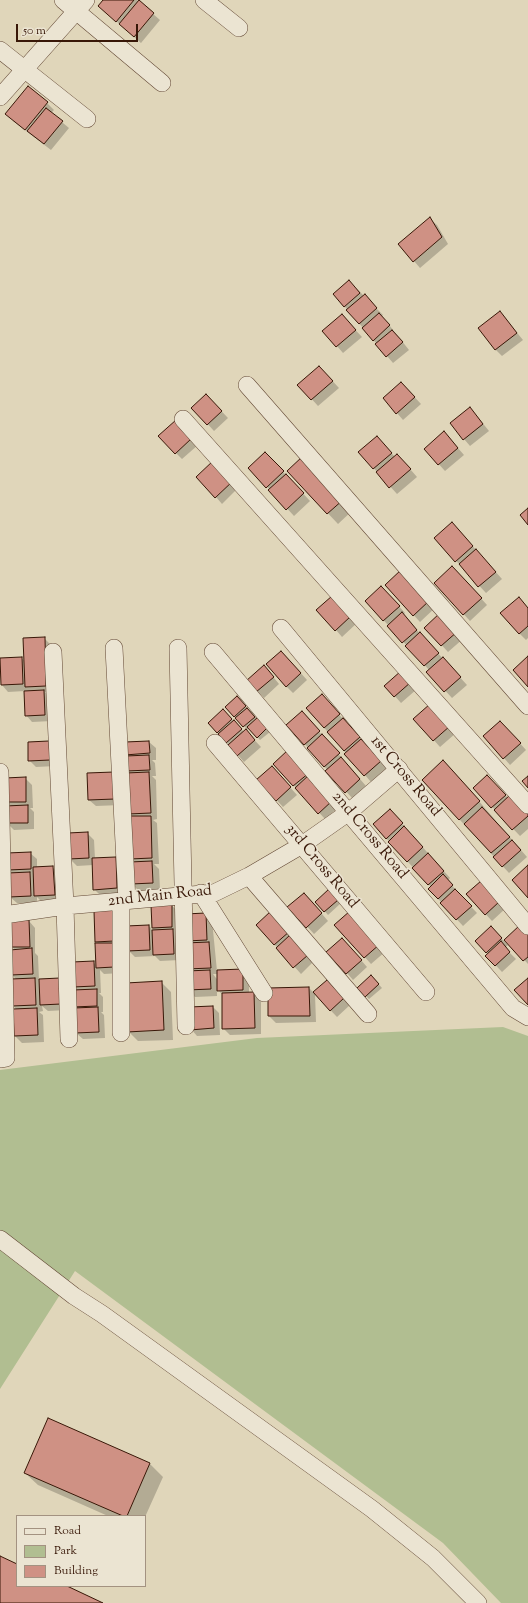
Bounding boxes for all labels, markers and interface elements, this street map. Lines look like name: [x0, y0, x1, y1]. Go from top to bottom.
scale bar: [18, 16, 140, 42]
text: 50 m: [23, 22, 46, 40]
street label: 1st Cross Road: [366, 733, 444, 821]
street label: 2nd Cross Road: [327, 788, 411, 884]
street label: 3rd Cross Road: [280, 821, 362, 913]
street label: 2nd Main Road: [107, 882, 213, 912]
legend: [16, 1515, 146, 1587]
text: Road: [54, 1522, 81, 1540]
text: Park: [54, 1542, 77, 1560]
text: Building: [54, 1562, 98, 1580]

